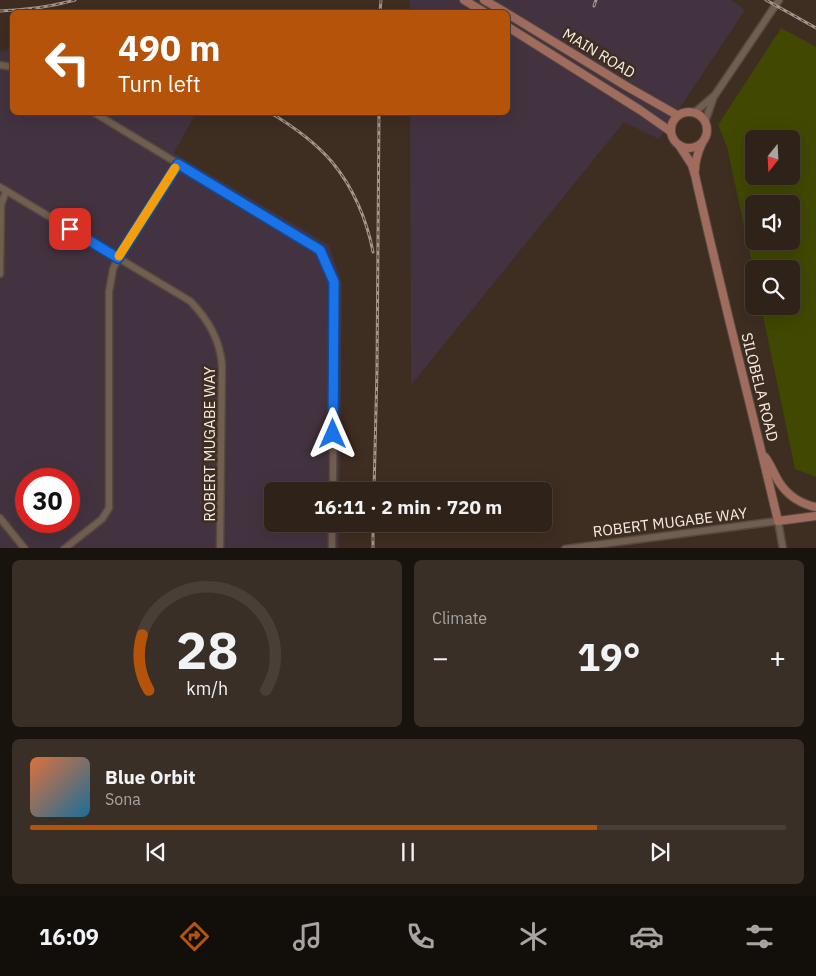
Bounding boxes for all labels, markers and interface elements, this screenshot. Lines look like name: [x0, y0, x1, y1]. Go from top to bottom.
street label: MAIN ROAD: [559, 24, 639, 82]
text: 490 m: [118, 25, 221, 71]
icon: left: [35, 30, 100, 95]
text: Turn left: [118, 69, 201, 98]
north arrow: [745, 130, 800, 185]
map controls: [745, 130, 800, 315]
button: sound: [745, 195, 800, 250]
pin: [49, 208, 91, 250]
icon: arrive: [56, 215, 84, 243]
button: search: [745, 260, 800, 315]
street label: SILOBELA ROAD: [737, 331, 783, 443]
street label: ROBERT MUGABE WAY: [200, 366, 219, 522]
position arrow: [306, 407, 358, 459]
speed limit sign: 30: [15, 468, 80, 533]
text: 16:11 · 2 min · 720 m: [314, 495, 502, 519]
street label: ROBERT MUGABE WAY: [592, 503, 748, 541]
text: Climate: [432, 608, 487, 628]
text: 28: [176, 616, 238, 683]
text: 19°: [577, 632, 641, 681]
text: −: [432, 639, 449, 676]
text: +: [769, 639, 786, 676]
text: km/h: [186, 677, 228, 700]
text: Blue Orbit: [105, 765, 195, 789]
text: Sona: [105, 789, 141, 809]
icon: previous: [142, 838, 170, 866]
icon: pause: [394, 838, 422, 866]
icon: next: [646, 838, 674, 866]
icon: directions: [177, 919, 212, 954]
icon: music: [290, 919, 325, 954]
icon: phone: [403, 919, 438, 954]
icon: climate: [516, 919, 551, 954]
icon: car: [629, 919, 664, 954]
icon: filters: [742, 919, 777, 954]
text: 16:09: [39, 922, 99, 951]

